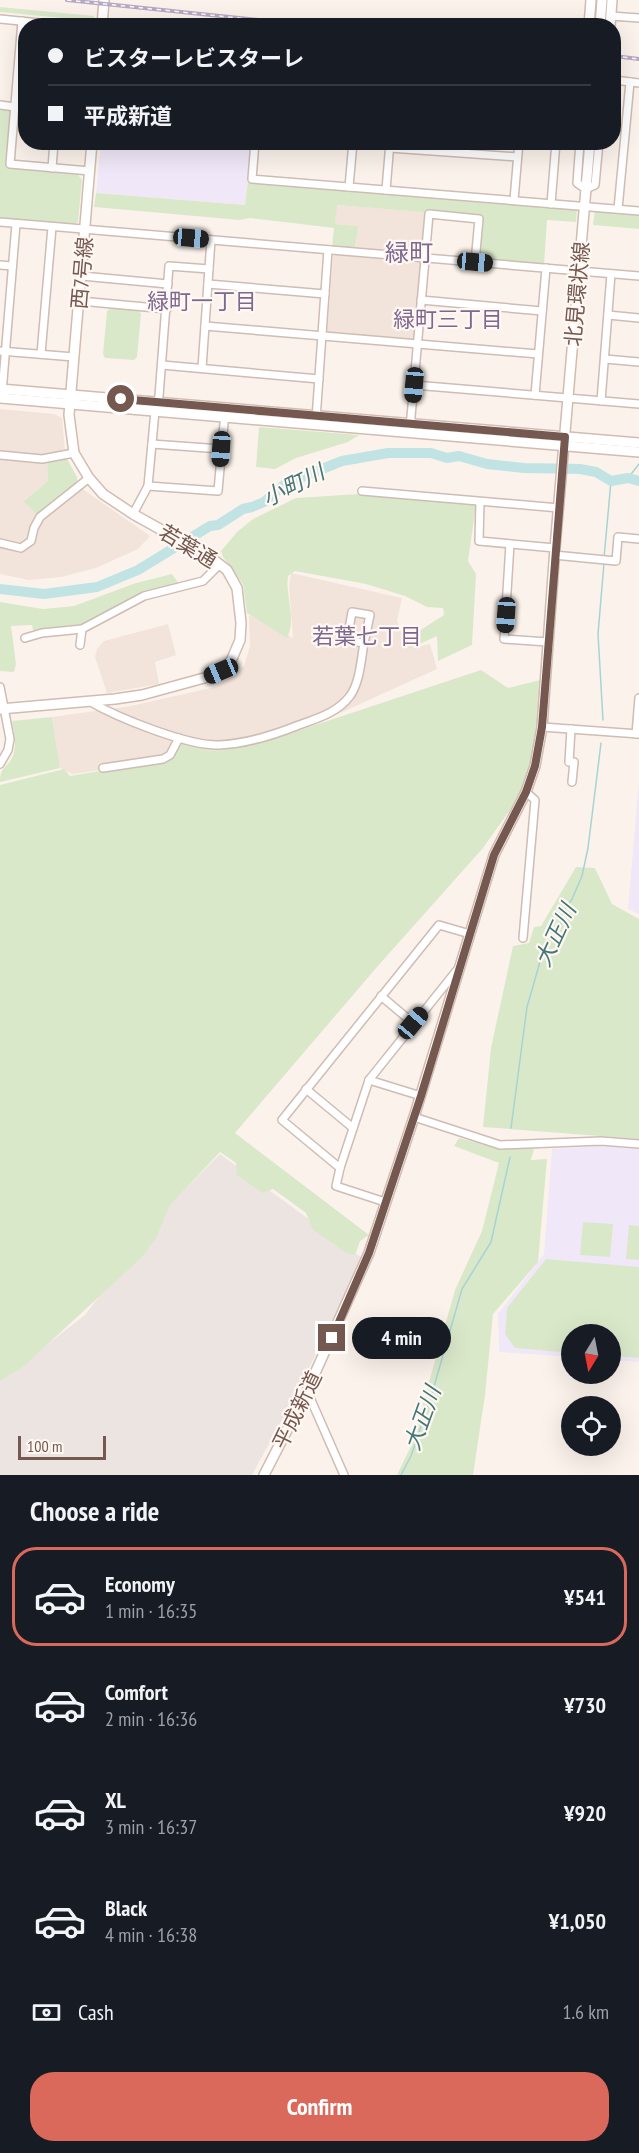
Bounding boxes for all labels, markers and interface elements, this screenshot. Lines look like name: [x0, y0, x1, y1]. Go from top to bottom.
text: ビスターレビスターレ: [84, 44, 304, 72]
text: 平成新道: [84, 102, 172, 130]
car: [172, 227, 210, 249]
street label: 西7号線: [65, 236, 99, 310]
district label: 緑町: [385, 237, 433, 268]
street label: 北見環状線: [559, 241, 595, 347]
car: [456, 251, 494, 273]
district label: 緑町一丁目: [147, 287, 257, 315]
district label: 緑町三丁目: [393, 305, 503, 333]
car: [403, 366, 425, 404]
route start: [107, 385, 134, 412]
car: [211, 430, 231, 468]
water label: 小町川: [257, 457, 331, 512]
street label: 若葉通: [154, 518, 222, 574]
car: [496, 596, 516, 634]
district label: 若葉七丁目: [312, 622, 422, 650]
car: [201, 656, 241, 686]
water label: 大正川: [528, 897, 582, 971]
car: [395, 1003, 431, 1043]
callout: 4 min: [353, 1317, 452, 1359]
route end: [318, 1324, 345, 1351]
north arrow: [561, 1324, 621, 1384]
map controls: [561, 1324, 621, 1456]
text: 4 min: [381, 1325, 422, 1351]
street label: 平成新道: [266, 1366, 328, 1454]
water label: 大正川: [398, 1380, 447, 1454]
button: locate: [561, 1396, 621, 1456]
scale bar: [18, 1433, 106, 1460]
text: 100 m: [27, 1436, 62, 1456]
text: Choose a ride: [30, 1494, 159, 1528]
icon: car: [33, 1570, 87, 1624]
text: Economy: [105, 1570, 175, 1598]
text: ¥541: [564, 1583, 606, 1611]
text: 1 min · 16:35: [105, 1598, 197, 1624]
icon: car: [33, 1678, 87, 1732]
text: Comfort: [105, 1678, 168, 1706]
text: ¥730: [564, 1691, 606, 1719]
text: 2 min · 16:36: [105, 1706, 197, 1732]
icon: car: [33, 1786, 87, 1840]
text: XL: [105, 1786, 126, 1814]
text: ¥920: [564, 1799, 606, 1827]
text: 3 min · 16:37: [105, 1814, 197, 1840]
icon: car: [33, 1894, 87, 1948]
text: Black: [105, 1894, 147, 1922]
text: ¥1,050: [549, 1907, 606, 1935]
text: 4 min · 16:38: [105, 1922, 197, 1948]
icon: cash: [30, 1996, 63, 2029]
text: Cash: [78, 1998, 114, 2026]
text: 1.6 km: [562, 1999, 609, 2025]
button: Confirm: [30, 2072, 609, 2141]

